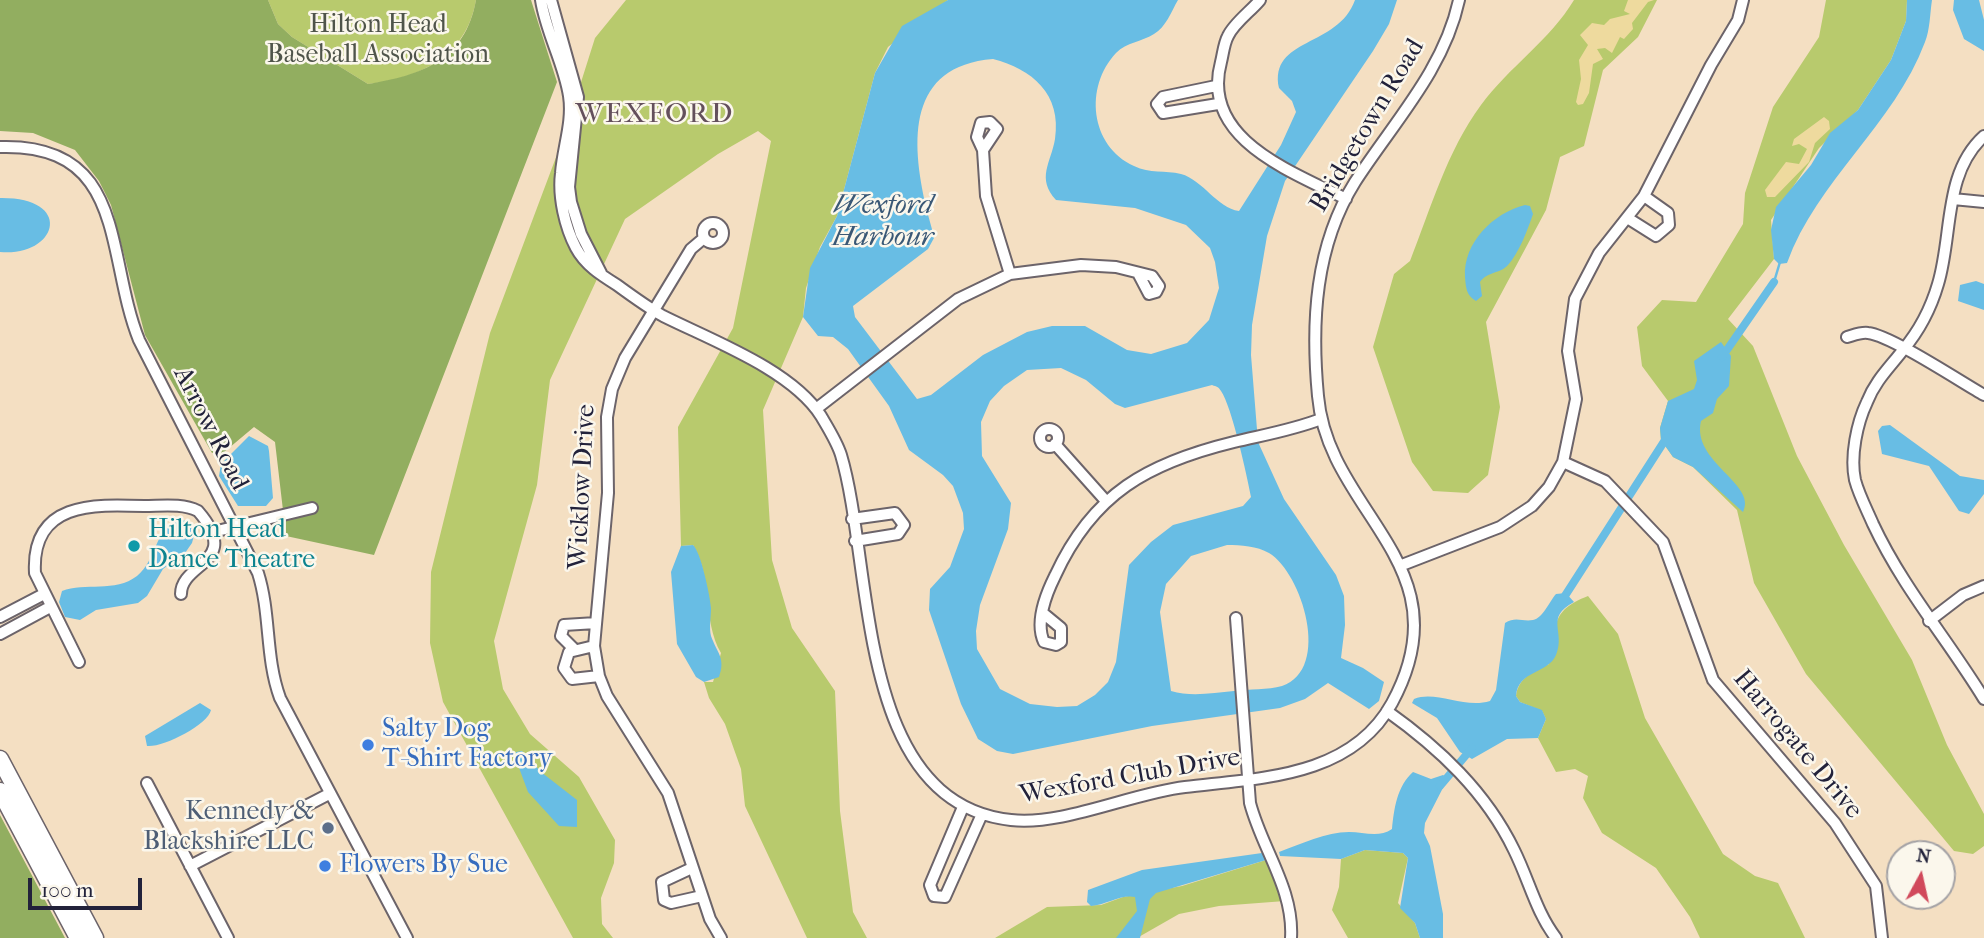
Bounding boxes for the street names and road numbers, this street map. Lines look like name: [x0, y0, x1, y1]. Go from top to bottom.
street label: Bridgetown Road: [1304, 34, 1432, 218]
street label: Arrow Road: [166, 362, 254, 496]
street label: Wicklow Drive: [563, 403, 603, 571]
street label: Harrogate Drive: [1726, 664, 1868, 826]
street label: Wexford Club Drive: [1017, 742, 1243, 812]

